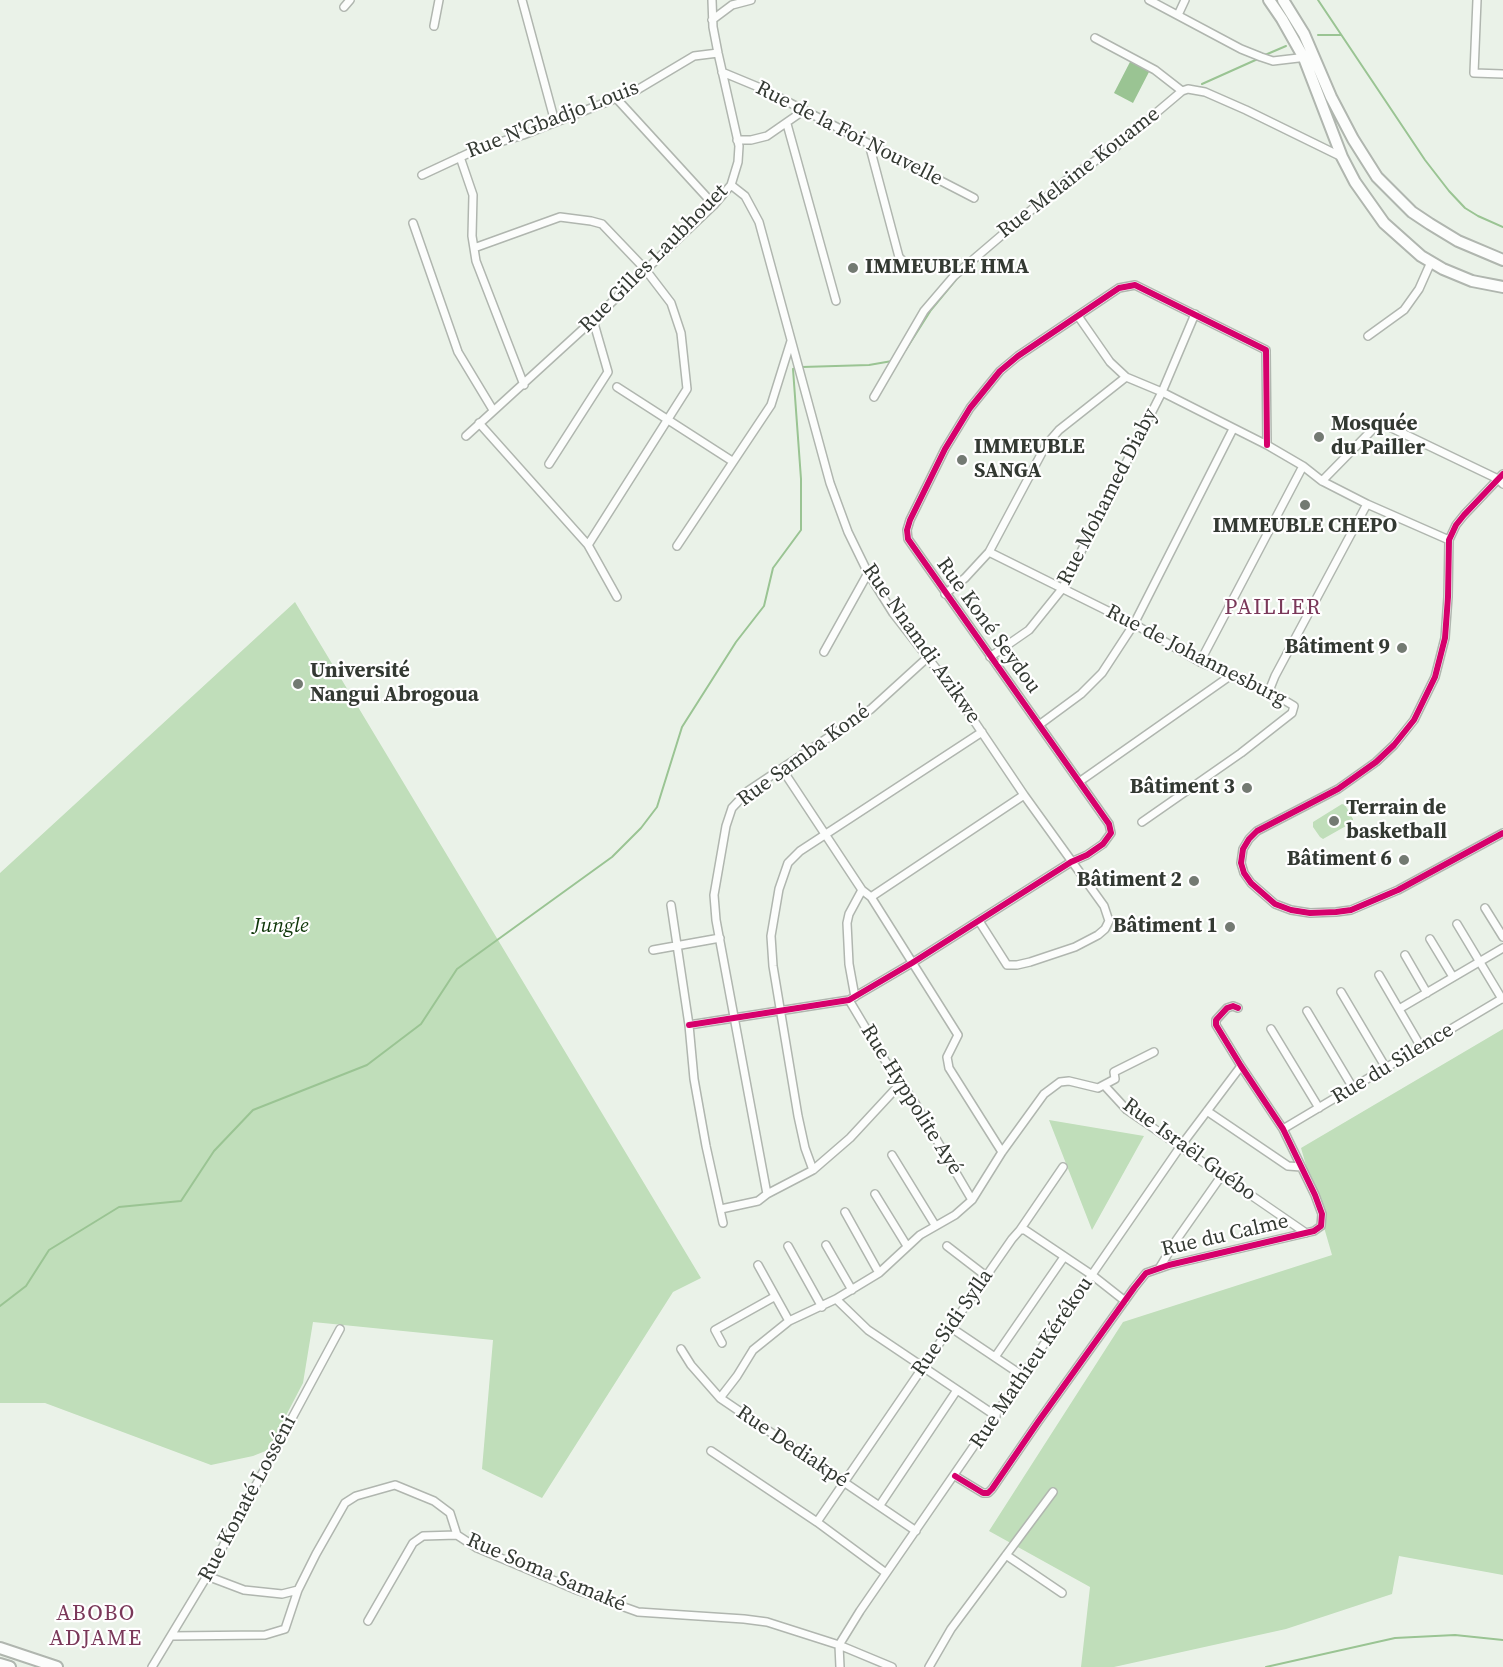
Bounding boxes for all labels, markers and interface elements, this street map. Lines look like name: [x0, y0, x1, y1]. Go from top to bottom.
street label: Rue N'Gbadjo Louis: [463, 76, 643, 164]
street label: Rue de la Foi Nouvelle: [751, 76, 947, 192]
street label: Rue Melaine Kouame: [993, 102, 1165, 244]
street label: Rue Gilles Laubhouet: [574, 179, 734, 339]
place label: IMMEUBLE HMA: [865, 255, 1029, 281]
marker: IMMEUBLE HMA: [846, 261, 860, 275]
street label: Rue Mohamed Diaby: [1052, 404, 1164, 590]
place label: Mosquée du Pailler: [1331, 412, 1425, 462]
marker: Mosquée du Pailler: [1312, 430, 1326, 444]
place label: IMMEUBLE SANGA: [974, 435, 1085, 485]
marker: IMMEUBLE SANGA: [955, 453, 969, 467]
marker: IMMEUBLE CHEPO: [1298, 498, 1312, 512]
place label: IMMEUBLE CHEPO: [1213, 514, 1397, 540]
street label: Rue Koné Seydou: [930, 553, 1046, 699]
street label: Rue Nnamdi Azikwe: [856, 559, 986, 729]
district label: PAILLER: [1224, 595, 1322, 621]
street label: Rue de Johannesburg: [1101, 600, 1291, 712]
place label: Bâtiment 9: [1285, 635, 1390, 661]
marker: Bâtiment 9: [1395, 641, 1409, 655]
place label: Université Nangui Abrogoua: [310, 659, 479, 709]
marker: Université Nangui Abrogoua: [291, 677, 305, 691]
street label: Rue Samba Koné: [733, 699, 875, 813]
place label: Bâtiment 3: [1130, 775, 1235, 801]
marker: Bâtiment 3: [1240, 781, 1254, 795]
place label: Terrain de basketball: [1346, 796, 1447, 846]
marker: Terrain de basketball: [1327, 814, 1341, 828]
place label: Bâtiment 6: [1287, 847, 1392, 873]
marker: Bâtiment 6: [1397, 853, 1411, 867]
place label: Bâtiment 2: [1077, 868, 1182, 894]
marker: Bâtiment 2: [1187, 874, 1201, 888]
park label: Jungle: [254, 914, 308, 940]
place label: Bâtiment 1: [1113, 914, 1218, 940]
marker: Bâtiment 1: [1223, 920, 1237, 934]
street label: Rue du Silence: [1328, 1018, 1458, 1110]
street label: Rue Hyppolite Ayé: [855, 1020, 967, 1180]
street label: Rue Israël Guébo: [1117, 1093, 1261, 1207]
street label: Rue du Calme: [1159, 1209, 1291, 1263]
street label: Rue Sidi Sylla: [907, 1265, 999, 1381]
street label: Rue Mathieu Kérékou: [965, 1272, 1099, 1454]
street label: Rue Dediakpé: [731, 1400, 853, 1494]
street label: Rue Konaté Losséni: [194, 1412, 302, 1586]
street label: Rue Soma Samaké: [463, 1528, 629, 1618]
district label: ABOBO ADJAME: [49, 1601, 143, 1652]

